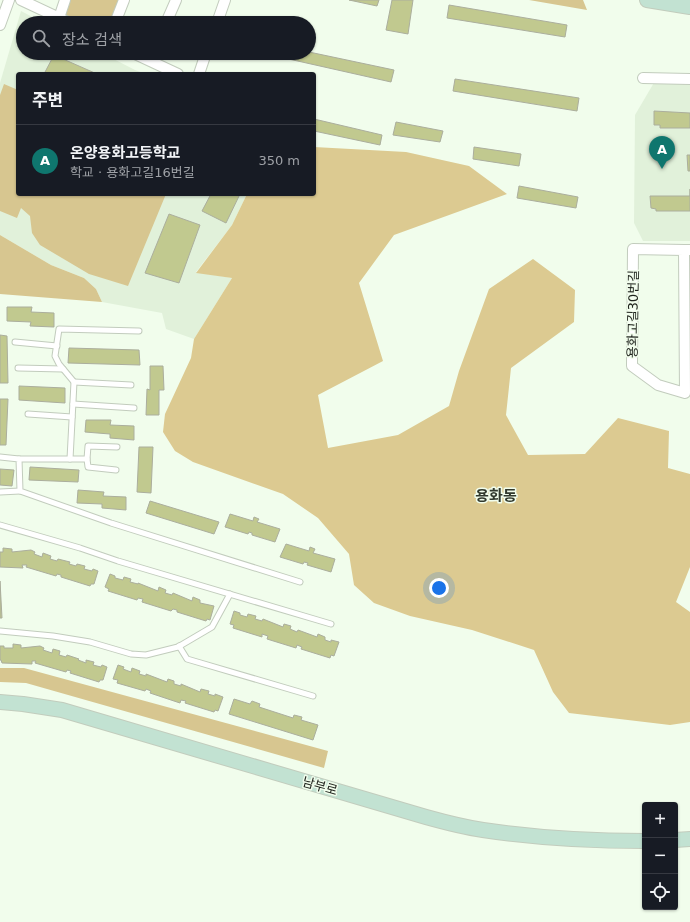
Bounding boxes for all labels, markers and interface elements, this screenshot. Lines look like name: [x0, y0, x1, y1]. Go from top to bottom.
search box: [16, 16, 316, 60]
icon: search: [30, 27, 52, 49]
text: 장소 검색: [62, 31, 122, 49]
text: 주변: [32, 90, 63, 110]
pin: A: [649, 136, 675, 169]
text: 온양용화고등학교: [70, 144, 180, 162]
text: A: [40, 153, 50, 168]
text: 350 m: [258, 153, 300, 168]
text: 학교 · 용화고길16번길: [70, 165, 195, 180]
street label: 용화고길30번길: [625, 270, 641, 358]
district label: 용화동: [475, 487, 517, 505]
your location: [429, 578, 449, 598]
street label: 남부로: [301, 774, 339, 798]
map controls: [642, 802, 678, 910]
button: +: [642, 802, 678, 838]
button: −: [642, 838, 678, 874]
button: locate: [642, 874, 678, 910]

